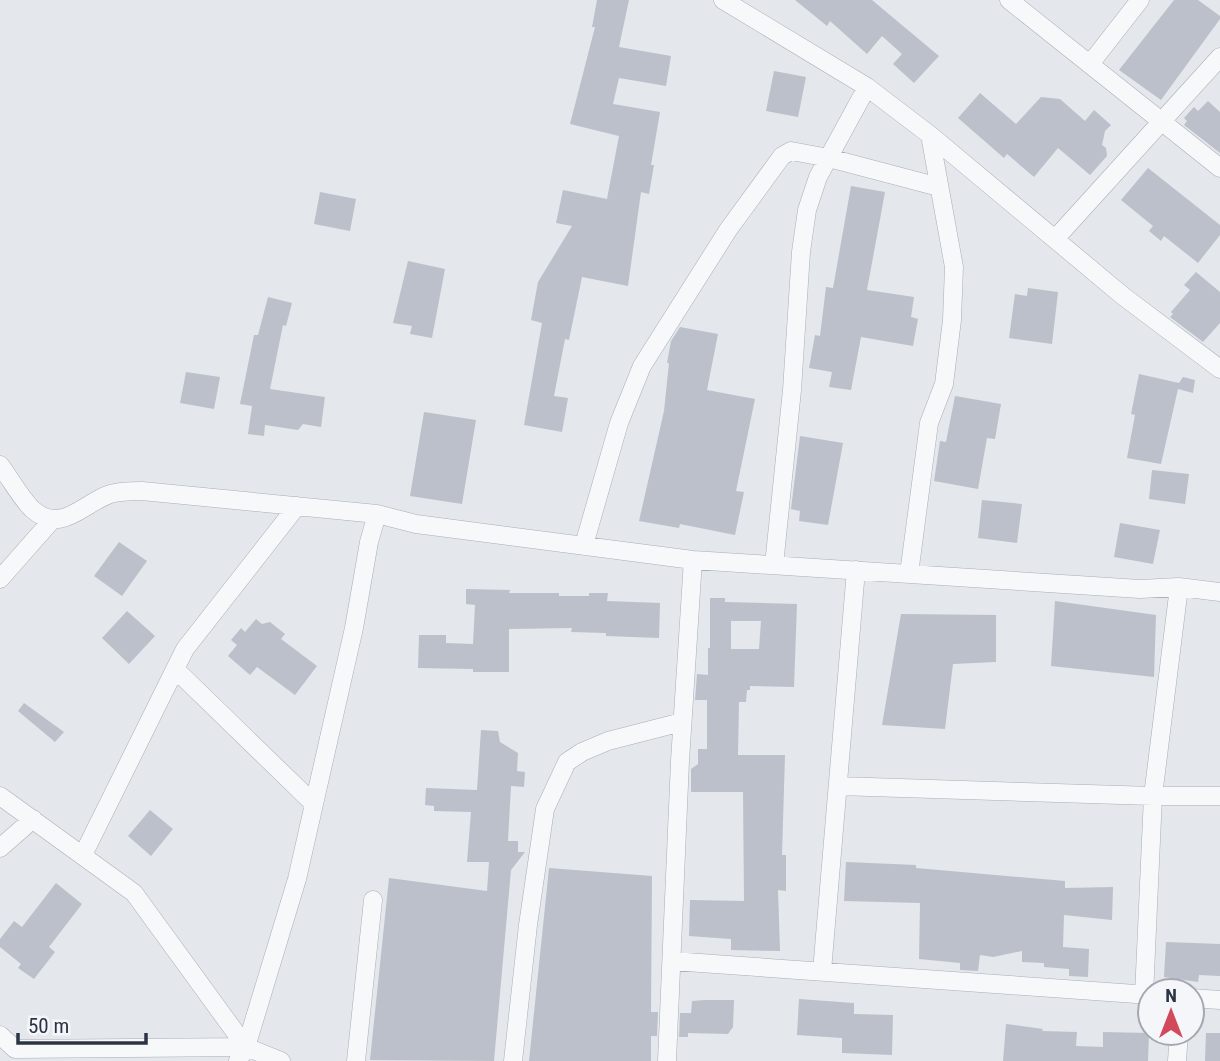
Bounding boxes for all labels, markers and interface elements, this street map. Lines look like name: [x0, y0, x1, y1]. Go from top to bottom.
north arrow: [1136, 977, 1206, 1047]
text: N: [1165, 984, 1177, 1007]
scale bar: [18, 1002, 145, 1046]
text: 50 m: [28, 1014, 69, 1038]

